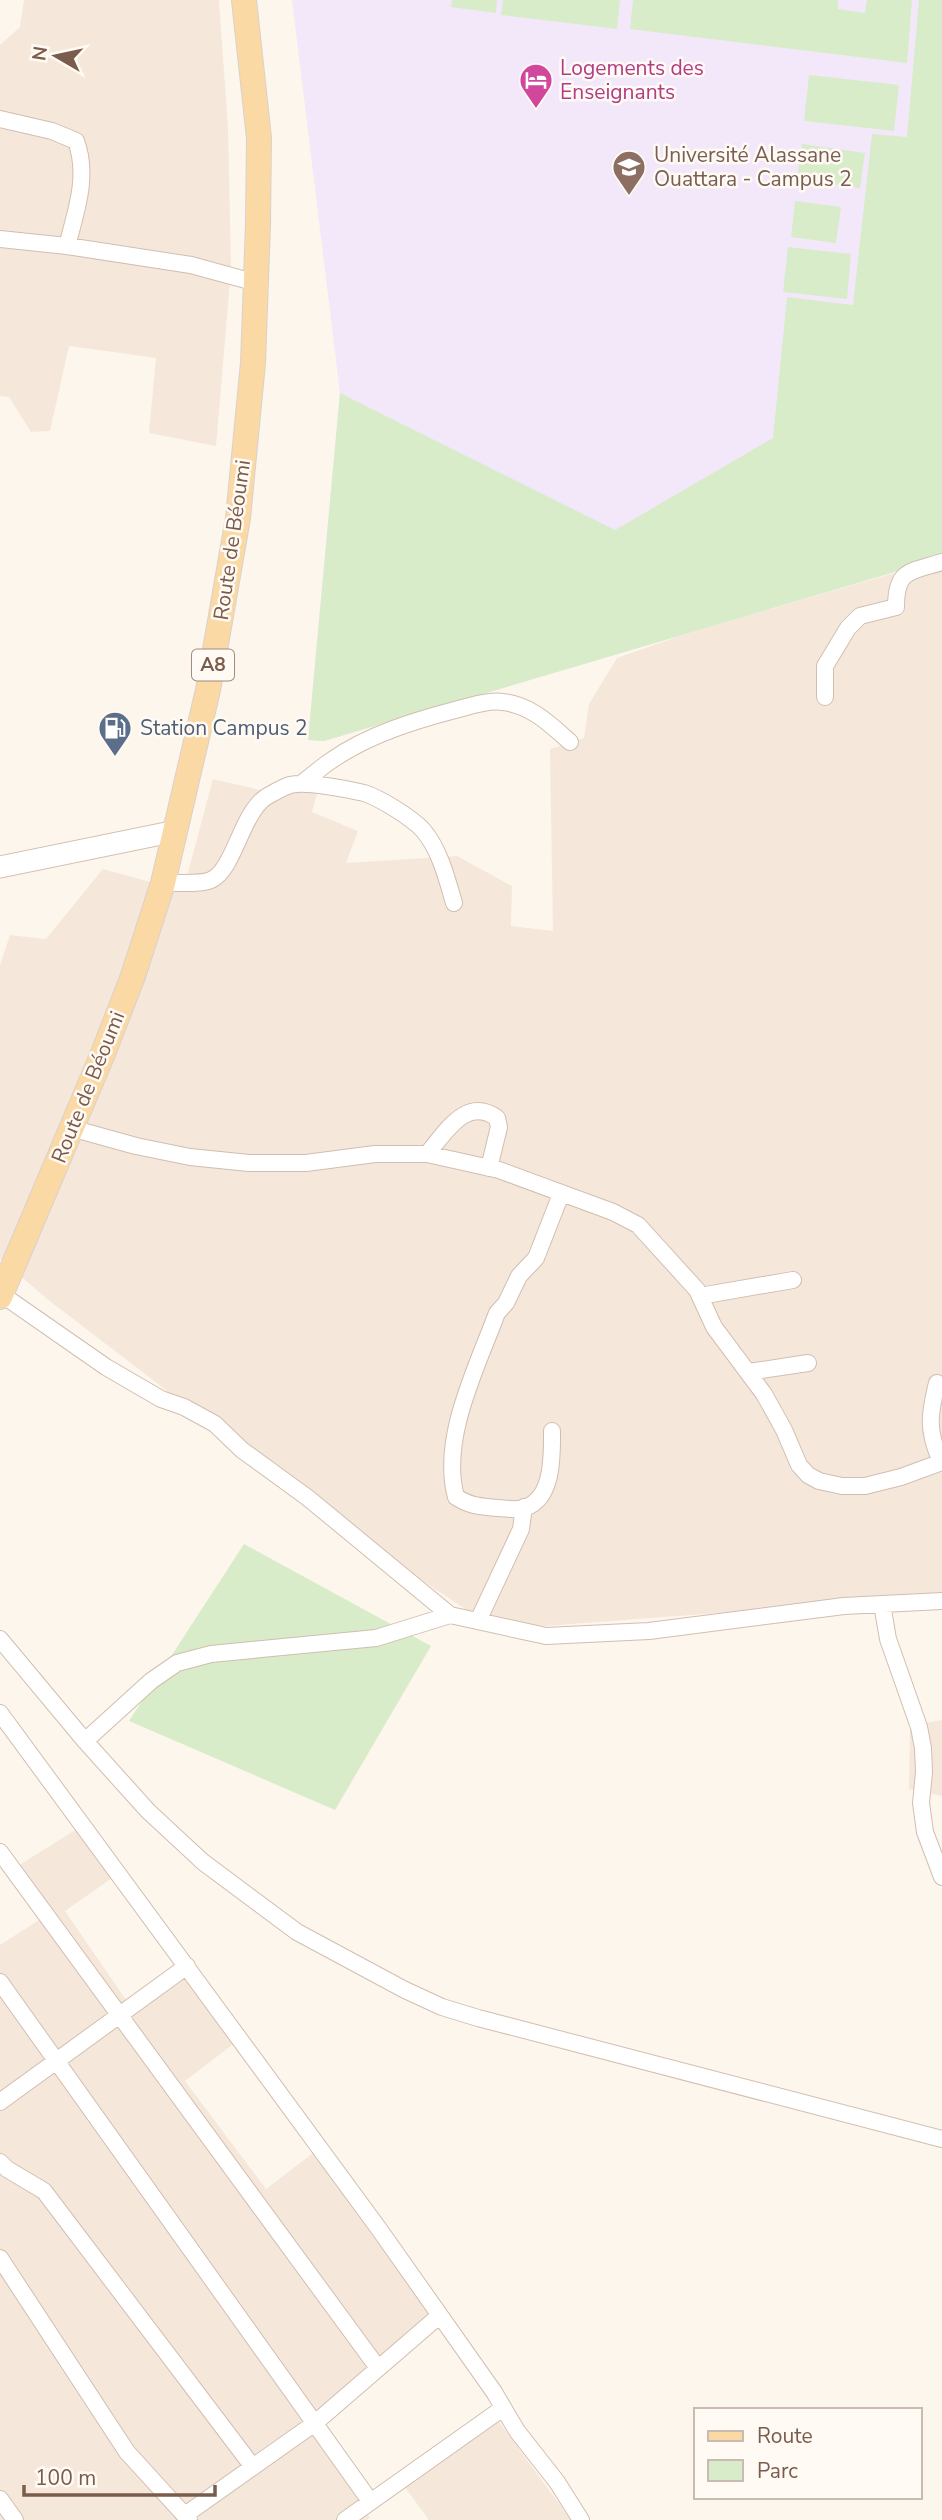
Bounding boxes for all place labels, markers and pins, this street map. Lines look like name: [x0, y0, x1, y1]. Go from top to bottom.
place label: Logements des Enseignants: [560, 54, 704, 106]
hotel icon: Logements des Enseignants: [517, 61, 555, 110]
place label: Université Alassane Ouattara - Campus 2: [654, 141, 852, 193]
school or university icon: Université Alassane Ouattara - Campus 2: [610, 148, 648, 197]
fuel station icon: Station Campus 2: [96, 709, 134, 758]
place label: Station Campus 2: [140, 714, 308, 742]

